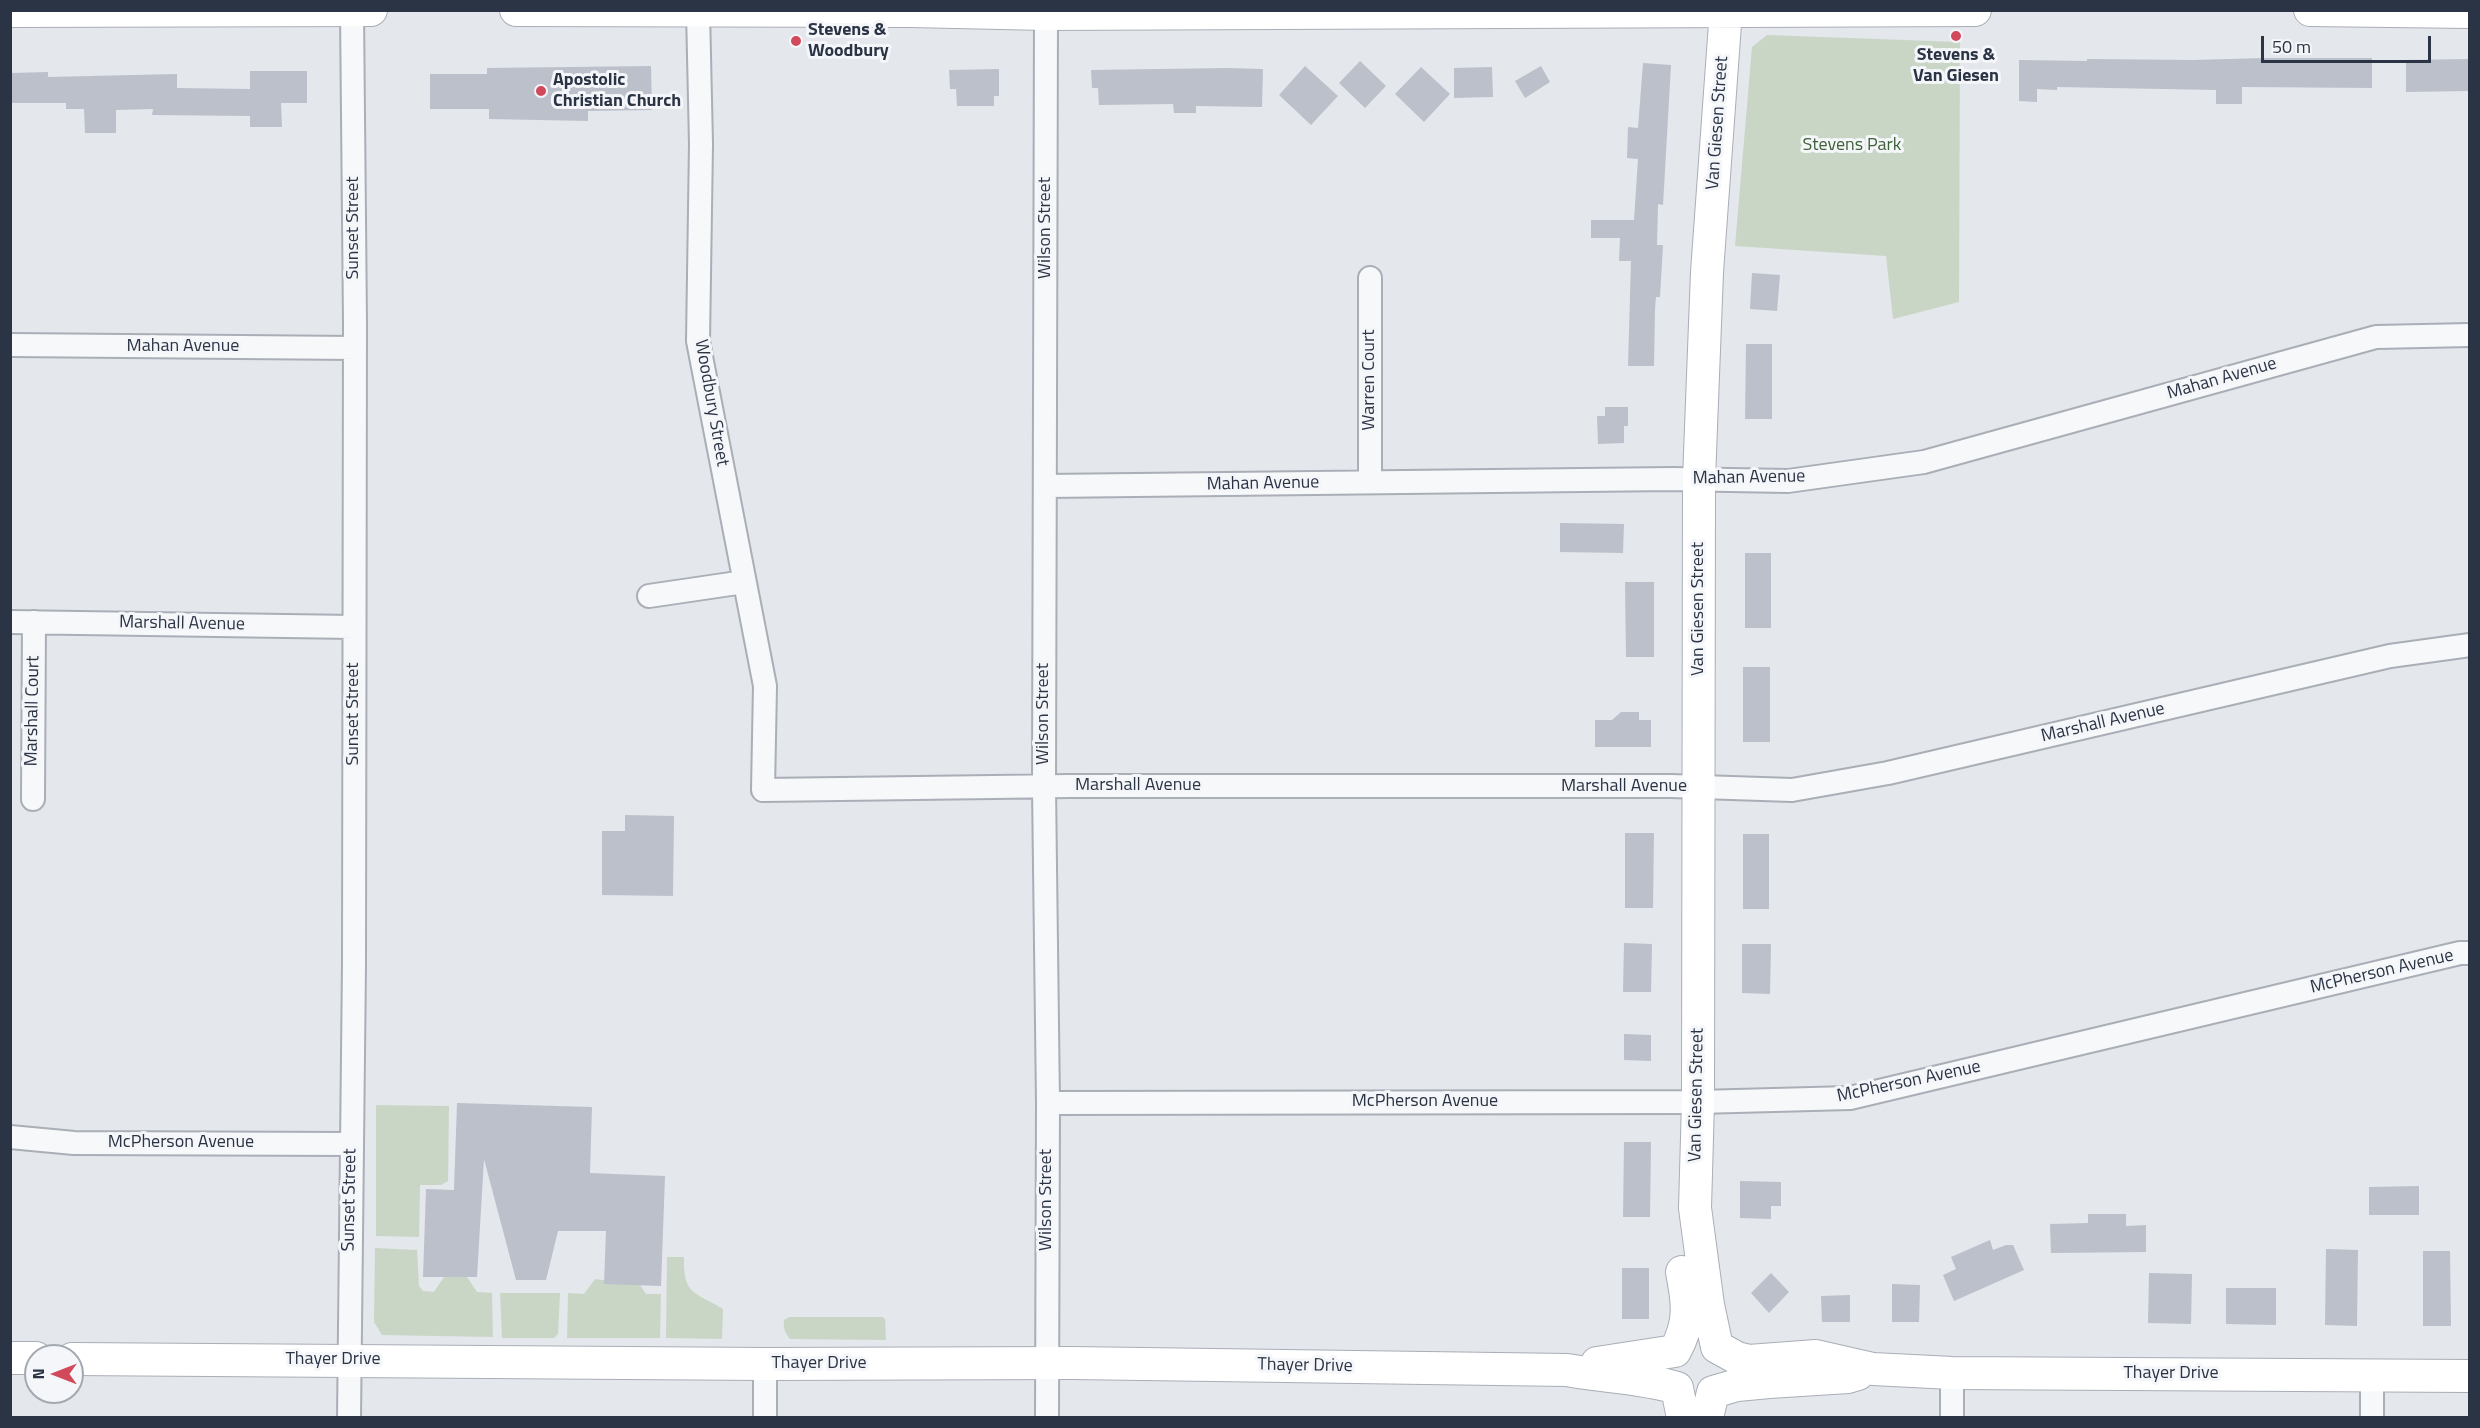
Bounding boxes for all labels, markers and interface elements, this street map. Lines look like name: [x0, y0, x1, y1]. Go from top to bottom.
place label: Stevens & Woodbury: [808, 20, 889, 63]
scale bar: [2264, 24, 2434, 62]
marker: Stevens & Van Giesen: [1949, 29, 1963, 43]
text: 50 m: [2272, 33, 2311, 60]
marker: Stevens & Woodbury: [789, 34, 803, 48]
place label: Stevens & Van Giesen: [1913, 45, 1999, 88]
street label: Van Giesen Street: [1703, 55, 1733, 191]
place label: Apostolic Christian Church: [553, 70, 681, 112]
marker: Apostolic Christian Church: [534, 84, 548, 98]
park label: Stevens Park: [1803, 135, 1901, 157]
street label: Sunset Street: [343, 176, 365, 280]
street label: Wilson Street: [1035, 177, 1057, 279]
street label: Warren Court: [1359, 330, 1381, 430]
street label: Mahan Avenue: [127, 336, 239, 358]
street label: Woodbury Street: [689, 338, 733, 468]
street label: Mahan Avenue: [2165, 353, 2279, 405]
street label: Mahan Avenue: [1692, 466, 1806, 490]
street label: Mahan Avenue: [1206, 472, 1320, 496]
street label: Van Giesen Street: [1688, 542, 1710, 676]
street label: Marshall Avenue: [119, 612, 245, 636]
street label: Marshall Court: [21, 655, 45, 767]
street label: Sunset Street: [343, 662, 365, 766]
street label: Wilson Street: [1033, 663, 1055, 765]
street label: Marshall Avenue: [2039, 698, 2167, 748]
street label: Marshall Avenue: [1075, 775, 1201, 797]
street label: Marshall Avenue: [1561, 776, 1687, 798]
street label: McPherson Avenue: [2308, 945, 2456, 999]
street label: Van Giesen Street: [1685, 1028, 1709, 1162]
street label: McPherson Avenue: [1835, 1056, 1983, 1108]
street label: McPherson Avenue: [1352, 1091, 1498, 1113]
street label: McPherson Avenue: [108, 1132, 254, 1154]
street label: Sunset Street: [338, 1148, 362, 1252]
street label: Wilson Street: [1036, 1149, 1058, 1251]
north arrow: [24, 1344, 84, 1404]
street label: Thayer Drive: [285, 1349, 381, 1371]
street label: Thayer Drive: [771, 1353, 867, 1375]
street label: Thayer Drive: [1257, 1354, 1353, 1378]
street label: Thayer Drive: [2123, 1363, 2219, 1385]
text: N: [26, 1368, 50, 1380]

